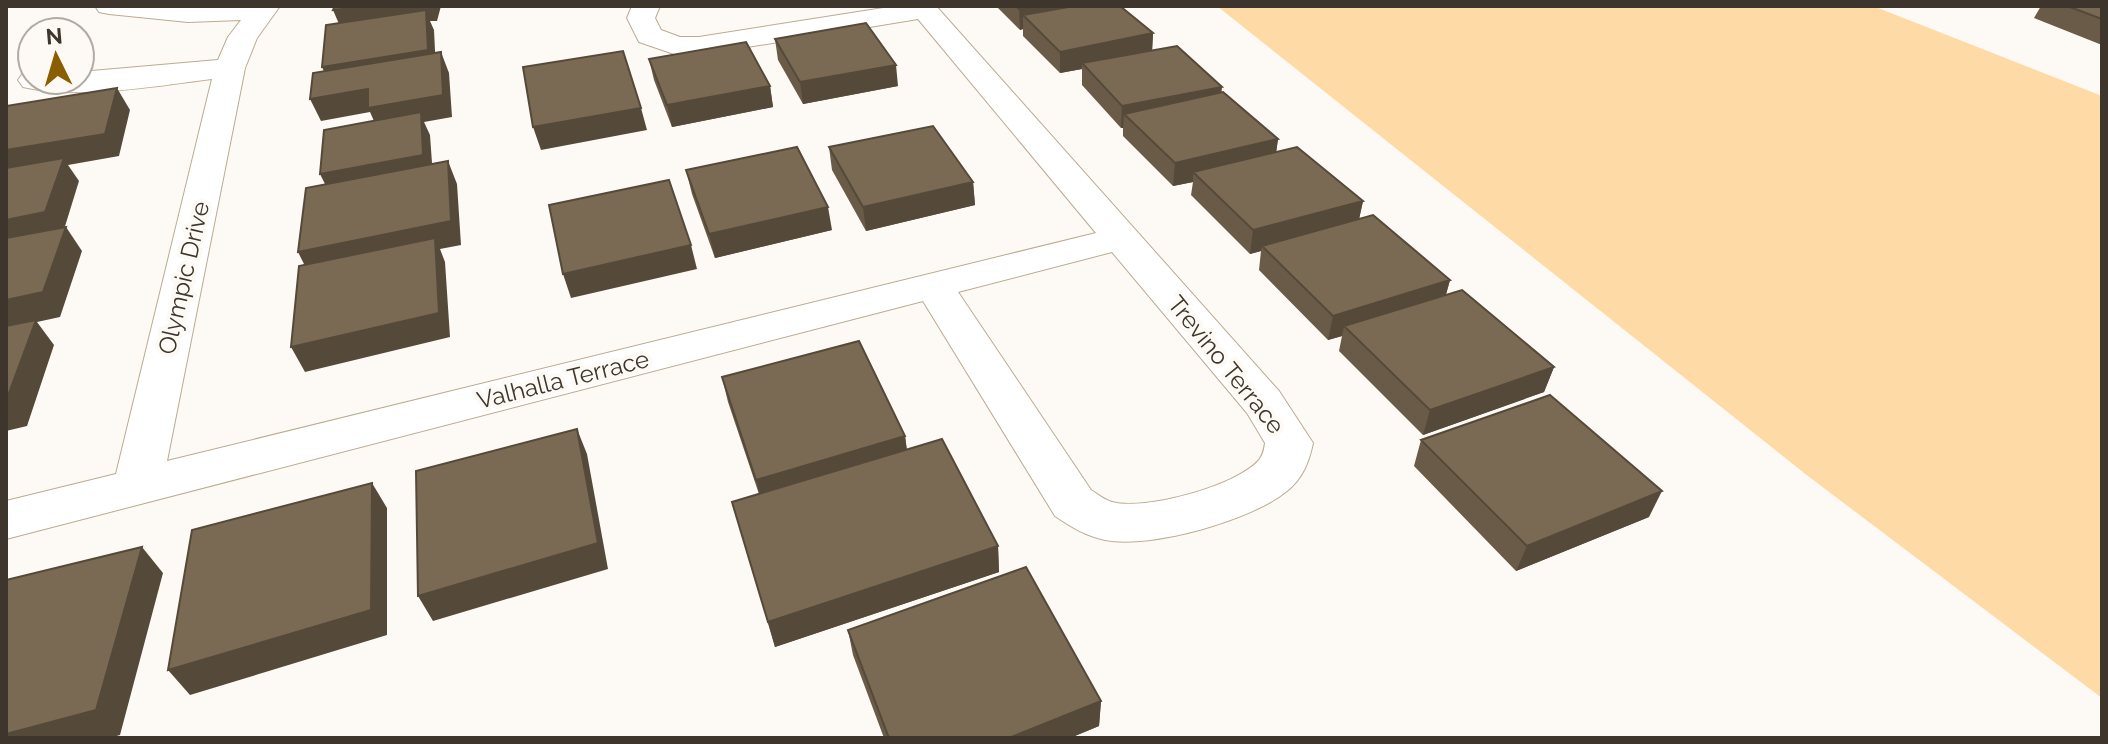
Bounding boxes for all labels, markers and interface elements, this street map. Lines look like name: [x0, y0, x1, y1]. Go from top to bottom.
north arrow: [16, 16, 96, 96]
text: N: [45, 22, 64, 50]
street label: Olympic Drive: [152, 199, 215, 357]
street label: Trevino Terrace: [1162, 290, 1291, 440]
street label: Valhalla Terrace: [474, 344, 652, 415]

